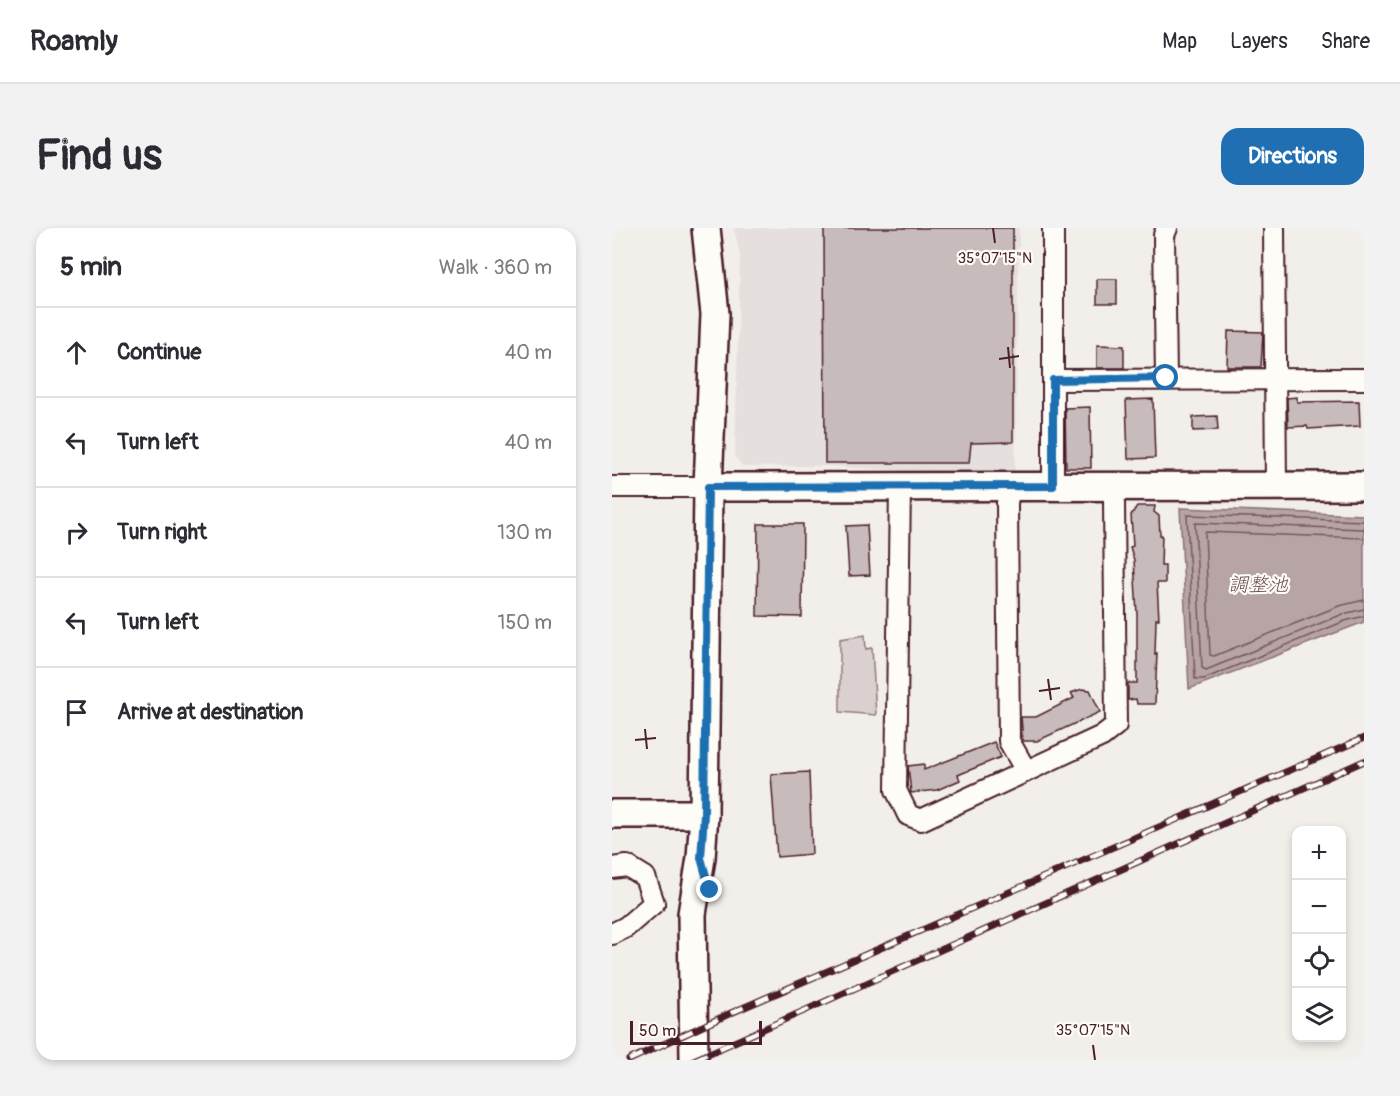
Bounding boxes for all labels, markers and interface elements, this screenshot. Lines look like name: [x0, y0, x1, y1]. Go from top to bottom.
text: Roamly: [30, 24, 118, 59]
text: Map: [1162, 28, 1197, 55]
text: Layers: [1230, 28, 1288, 55]
text: Share: [1321, 28, 1370, 55]
button: Directions: [1221, 128, 1364, 185]
text: Find us: [36, 130, 162, 182]
text: 35°07'15"N: [958, 249, 1032, 268]
text: 5 min: [60, 251, 122, 283]
text: Walk · 360 m: [439, 255, 552, 280]
icon: ahead: [60, 336, 93, 369]
text: Continue: [117, 338, 201, 366]
text: 40 m: [505, 340, 552, 365]
route start: [1152, 364, 1178, 390]
icon: left: [60, 426, 93, 459]
text: Turn left: [117, 428, 199, 456]
text: 40 m: [505, 430, 552, 455]
icon: right: [60, 516, 93, 549]
text: Turn right: [117, 518, 207, 546]
text: 130 m: [497, 520, 552, 545]
water label: 調整池: [1228, 572, 1289, 597]
icon: left: [60, 606, 93, 639]
text: Turn left: [117, 608, 199, 636]
text: 150 m: [498, 610, 552, 635]
icon: arrive: [60, 696, 93, 729]
text: Arrive at destination: [117, 698, 303, 726]
map controls: [1292, 826, 1346, 1042]
button: +: [1292, 826, 1346, 880]
route end: [696, 876, 722, 902]
button: −: [1292, 880, 1346, 934]
button: locate: [1292, 934, 1346, 988]
button: layers: [1292, 988, 1346, 1042]
scale bar: [630, 1018, 762, 1046]
text: 50 m: [639, 1021, 676, 1041]
text: 35°07'15"N: [1056, 1021, 1130, 1040]

